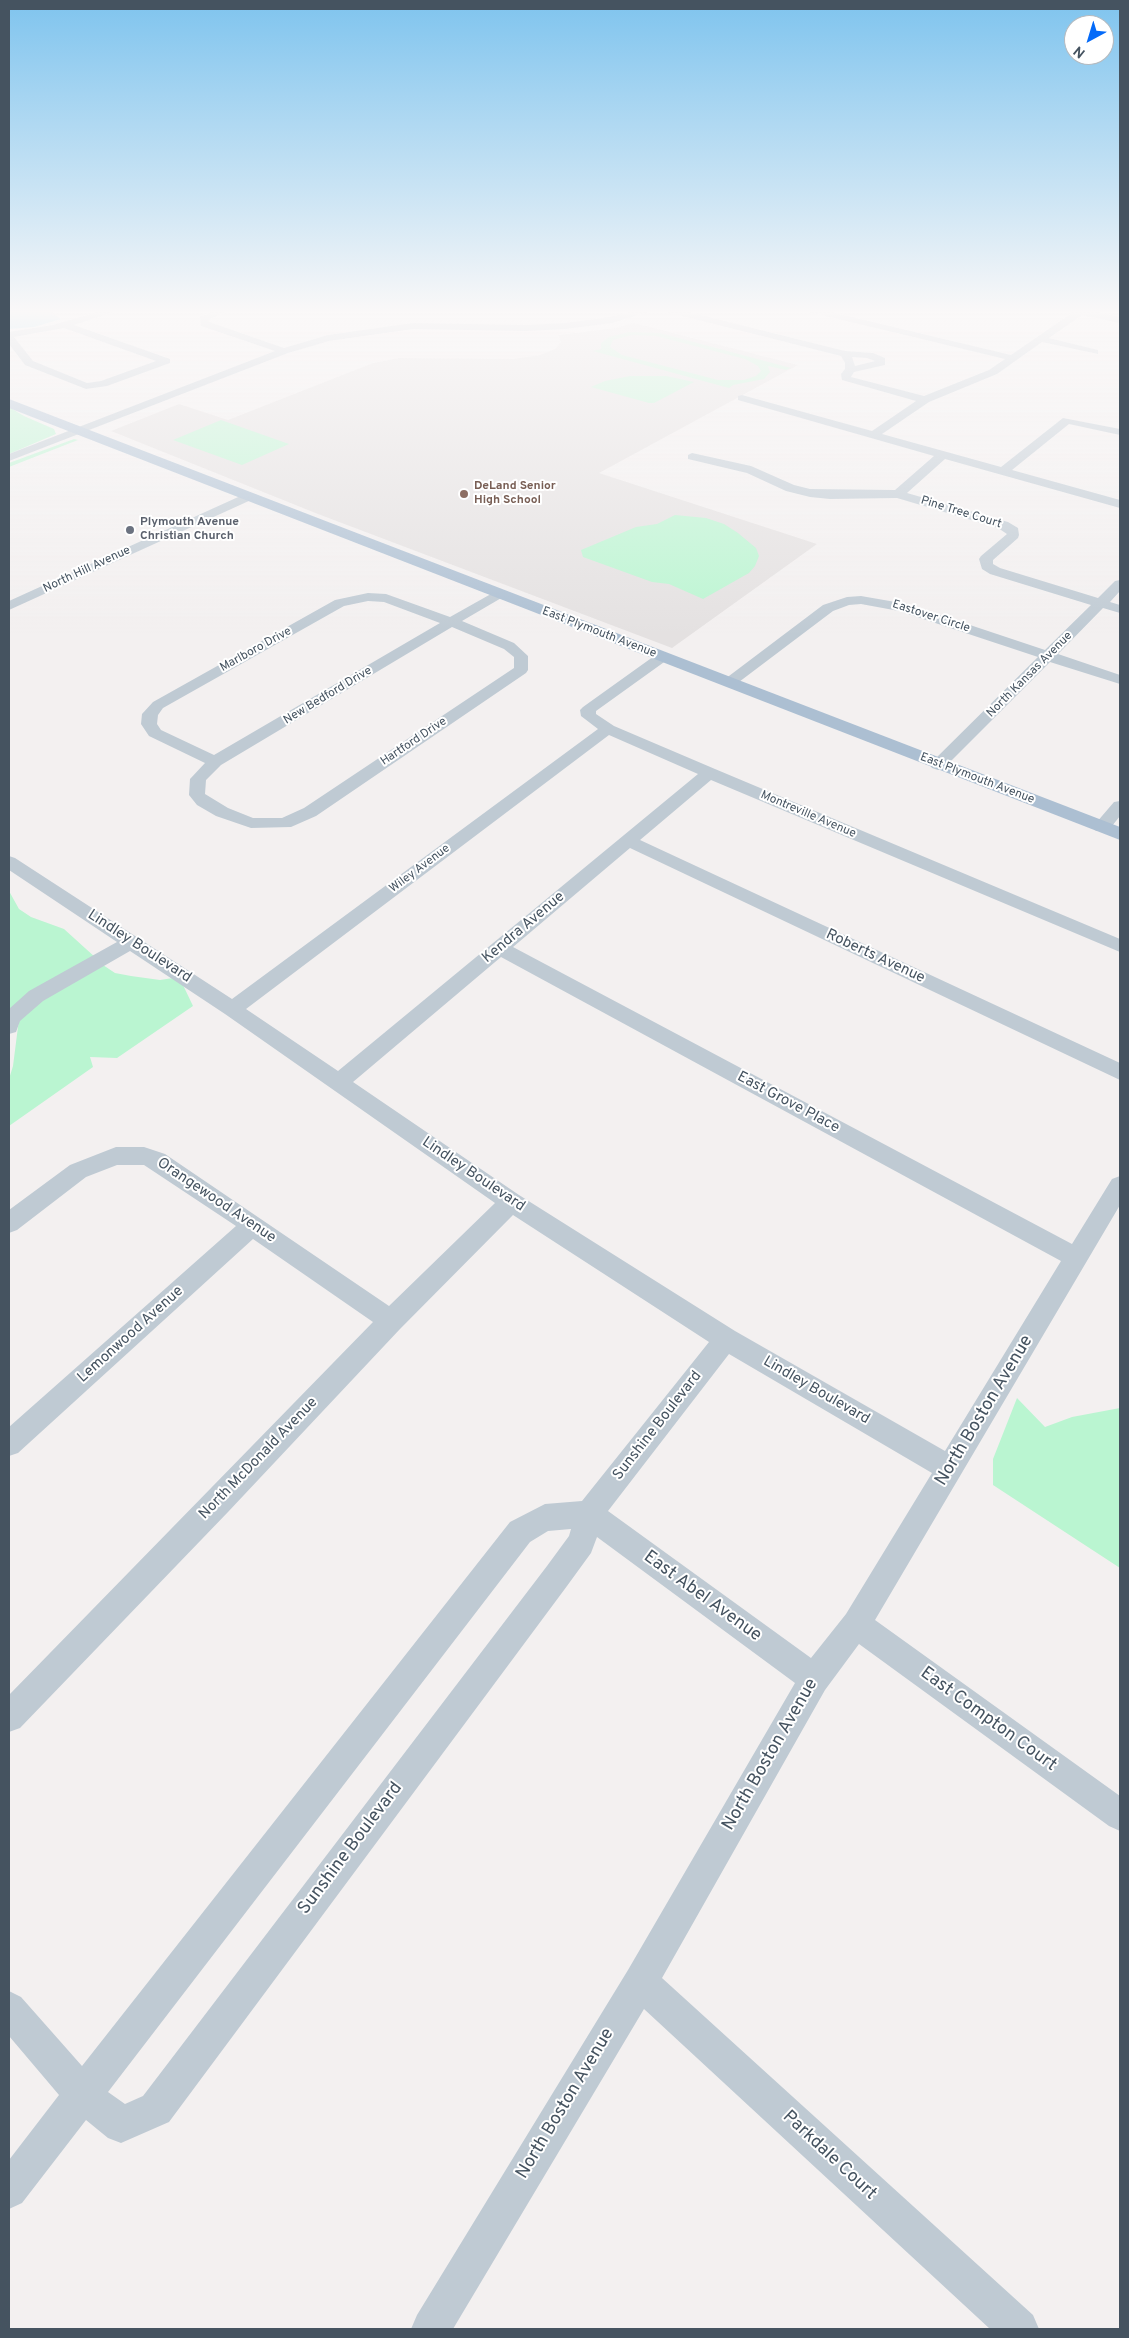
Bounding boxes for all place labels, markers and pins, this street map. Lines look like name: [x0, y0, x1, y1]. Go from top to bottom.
place label: DeLand Senior High School: [474, 480, 556, 508]
marker: DeLand Senior High School: [458, 488, 470, 500]
place label: Plymouth Avenue Christian Church: [140, 516, 239, 544]
marker: Plymouth Avenue Christian Church: [124, 524, 136, 536]

